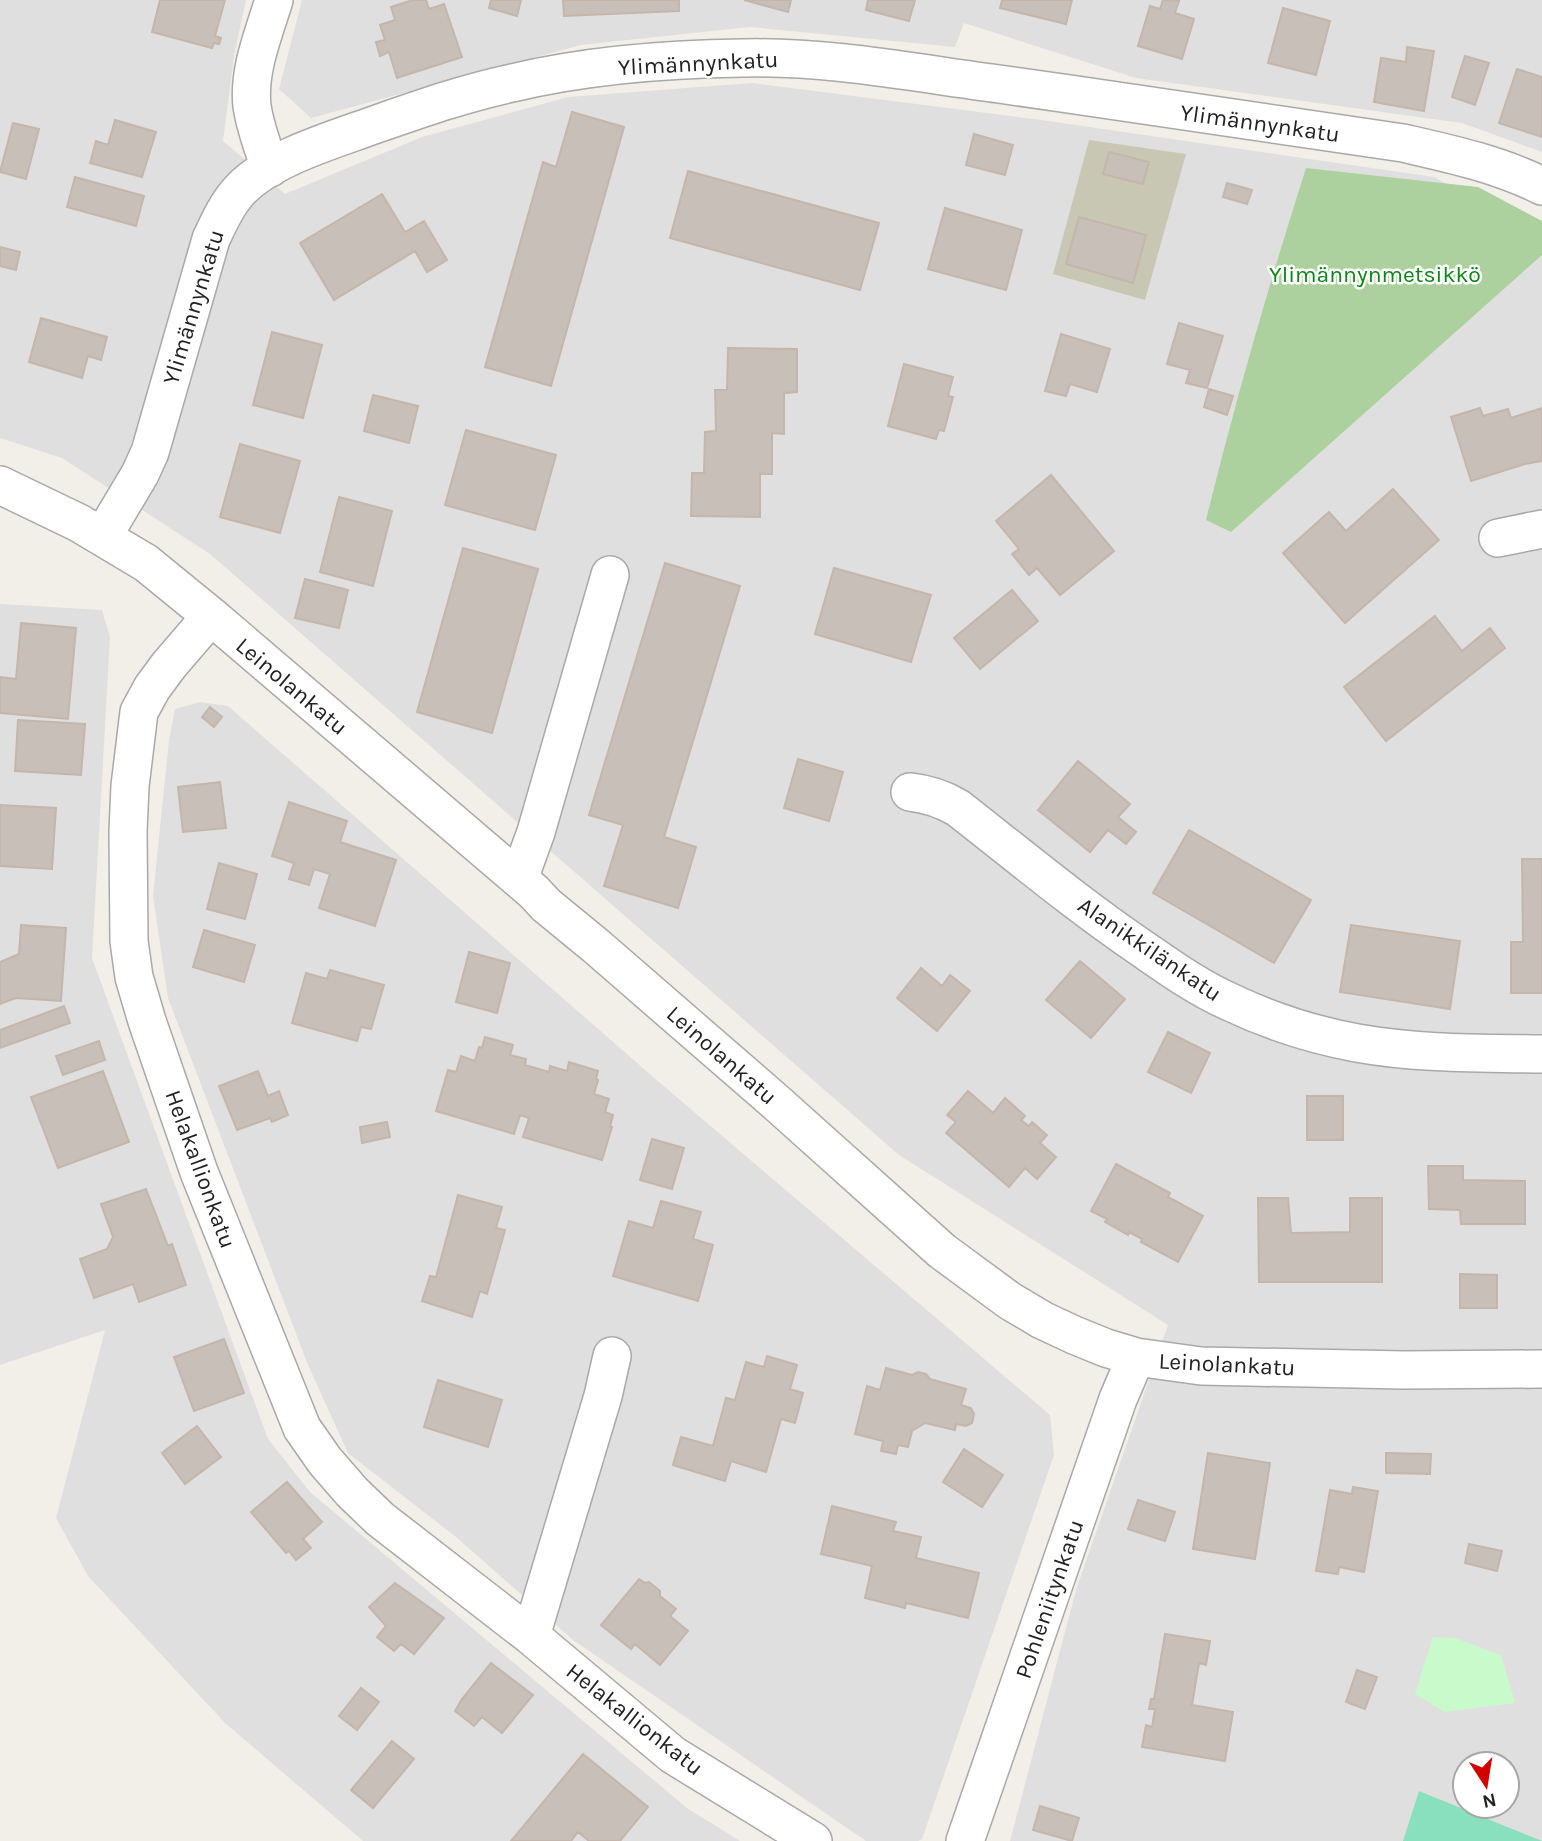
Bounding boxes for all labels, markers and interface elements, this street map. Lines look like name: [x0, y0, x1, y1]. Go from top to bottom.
street label: Ylimännynkatu: [617, 46, 779, 81]
street label: Ylimännynkatu: [1179, 99, 1341, 148]
street label: Ylimännynkatu: [157, 226, 230, 388]
park label: Ylimännynmetsikkö: [1269, 261, 1481, 288]
street label: Leinolankatu: [231, 632, 353, 741]
street label: Alanikkilänkatu: [1073, 892, 1227, 1007]
street label: Leinolankatu: [661, 1000, 782, 1111]
street label: Helakallionkatu: [159, 1086, 242, 1252]
street label: Leinolankatu: [1158, 1347, 1296, 1382]
street label: Pohleniitynkatu: [1010, 1516, 1089, 1682]
street label: Helakallionkatu: [561, 1658, 709, 1781]
north arrow: [1451, 1750, 1521, 1820]
text: N: [1480, 1788, 1498, 1813]

